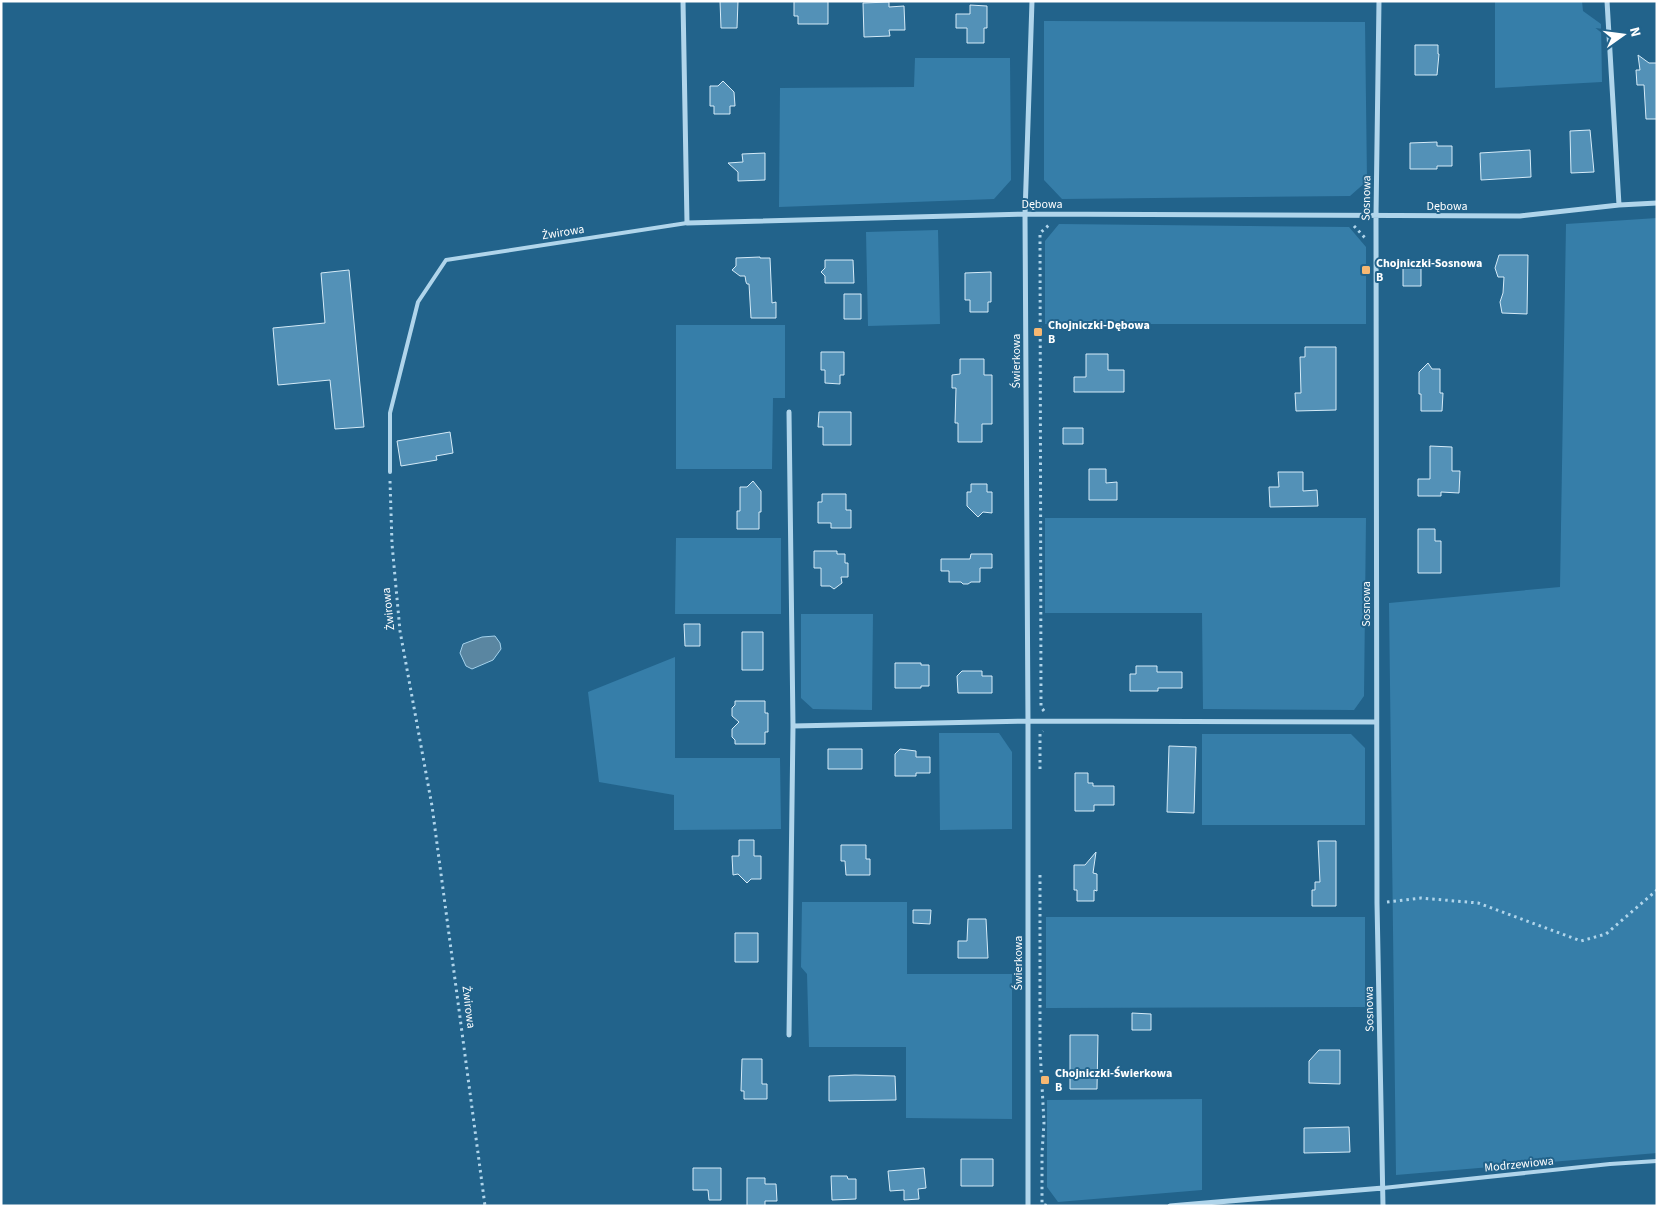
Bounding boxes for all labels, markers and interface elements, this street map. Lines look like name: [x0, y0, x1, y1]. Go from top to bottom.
north arrow: [1598, 10, 1648, 60]
text: N: [1624, 25, 1645, 39]
street label: Sosnowa: [1358, 175, 1375, 221]
street label: Dębowa: [1022, 196, 1062, 213]
street label: Dębowa: [1427, 198, 1467, 215]
street label: Żwirowa: [541, 221, 586, 244]
place label: Chojniczki-Sosnowa B: [1376, 255, 1482, 286]
marker: Chojniczki-Sosnowa B: [1360, 264, 1372, 276]
place label: Chojniczki-Dębowa B: [1048, 317, 1150, 348]
marker: Chojniczki-Dębowa B: [1032, 326, 1044, 338]
street label: Świerkowa: [1008, 334, 1025, 388]
street label: Sosnowa: [1358, 581, 1375, 627]
street label: Żwirowa: [378, 587, 399, 631]
street label: Świerkowa: [1010, 936, 1027, 990]
street label: Żwirowa: [457, 985, 480, 1029]
street label: Sosnowa: [1361, 986, 1378, 1032]
place label: Chojniczki-Świerkowa B: [1055, 1065, 1172, 1096]
marker: Chojniczki-Świerkowa B: [1039, 1074, 1051, 1086]
street label: Modrzewiowa: [1484, 1152, 1555, 1177]

